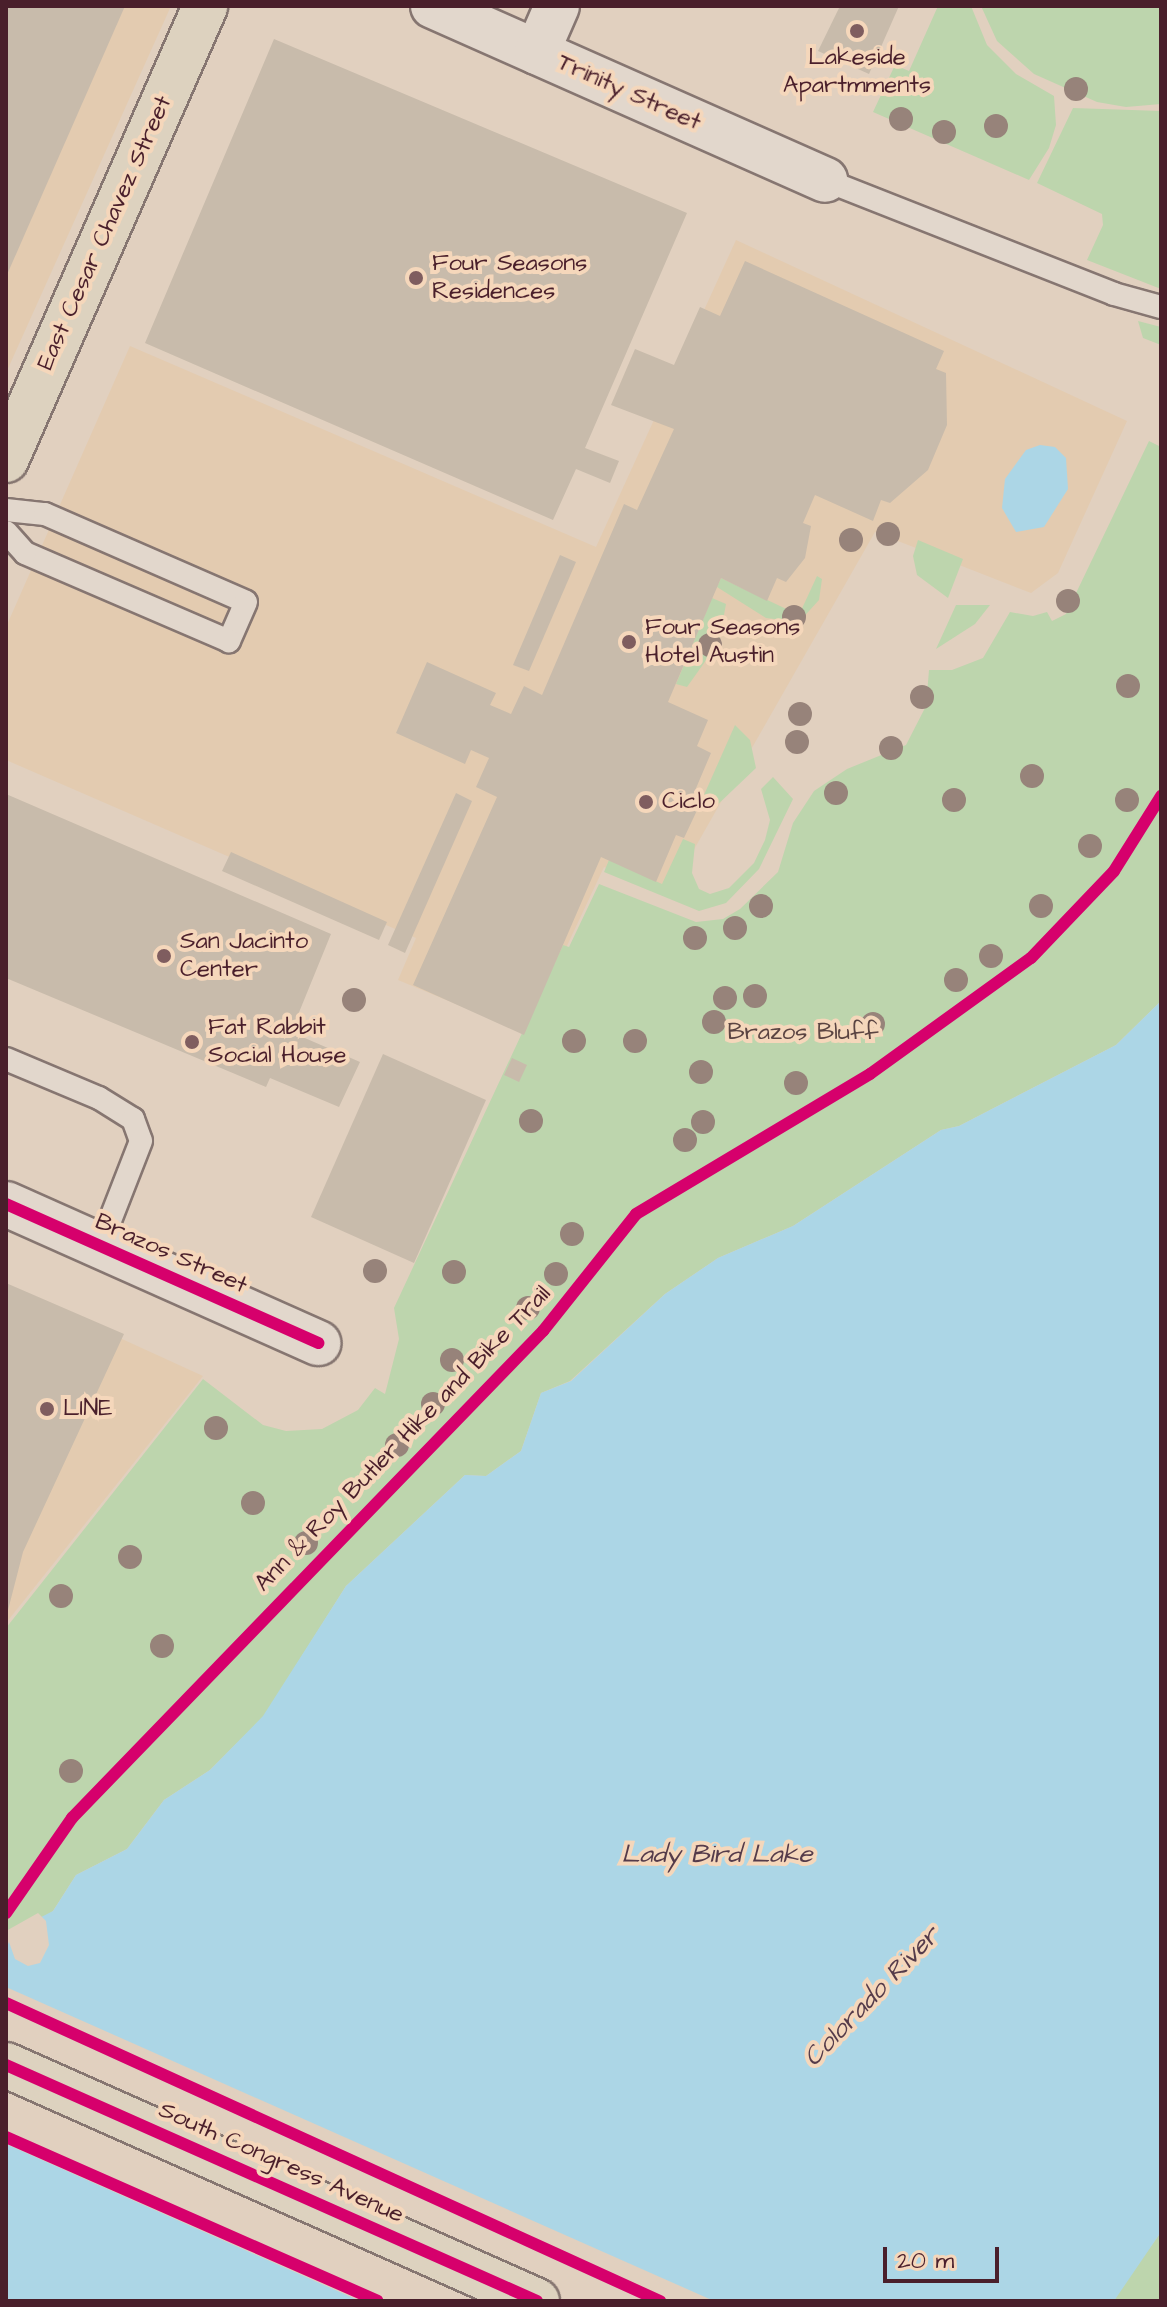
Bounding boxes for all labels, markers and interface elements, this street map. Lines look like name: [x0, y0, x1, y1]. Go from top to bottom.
marker: Lakeside Apartmments: [848, 22, 866, 40]
place label: Lakeside Apartmments: [783, 44, 931, 100]
street label: Trinity Street: [553, 49, 705, 137]
street label: East Cesar Chavez Street: [31, 92, 179, 374]
place label: Four Seasons Residences: [432, 250, 587, 306]
marker: Four Seasons Residences: [407, 269, 425, 287]
place label: Four Seasons Hotel Austin: [645, 614, 800, 670]
marker: Four Seasons Hotel Austin: [620, 633, 638, 651]
place label: Ciclo: [662, 788, 715, 816]
marker: Ciclo: [637, 793, 655, 811]
place label: San Jacinto Center: [180, 928, 308, 984]
marker: San Jacinto Center: [155, 947, 173, 965]
place label: Fat Rabbit Social House: [208, 1014, 347, 1070]
park label: Brazos Bluff: [727, 1019, 879, 1047]
marker: Fat Rabbit Social House: [183, 1033, 201, 1051]
street label: Brazos Street: [90, 1208, 252, 1300]
street label: Ann & Roy Butler Hike and Bike Trail: [249, 1280, 557, 1598]
place label: LINE: [63, 1395, 112, 1423]
marker: LINE: [38, 1400, 56, 1418]
water label: Lady Bird Lake: [621, 1839, 813, 1871]
water label: Colorado River: [798, 1921, 946, 2073]
street label: South Congress Avenue: [154, 2096, 408, 2230]
scale bar: [887, 2231, 1003, 2281]
text: 20 m: [897, 2244, 954, 2278]

